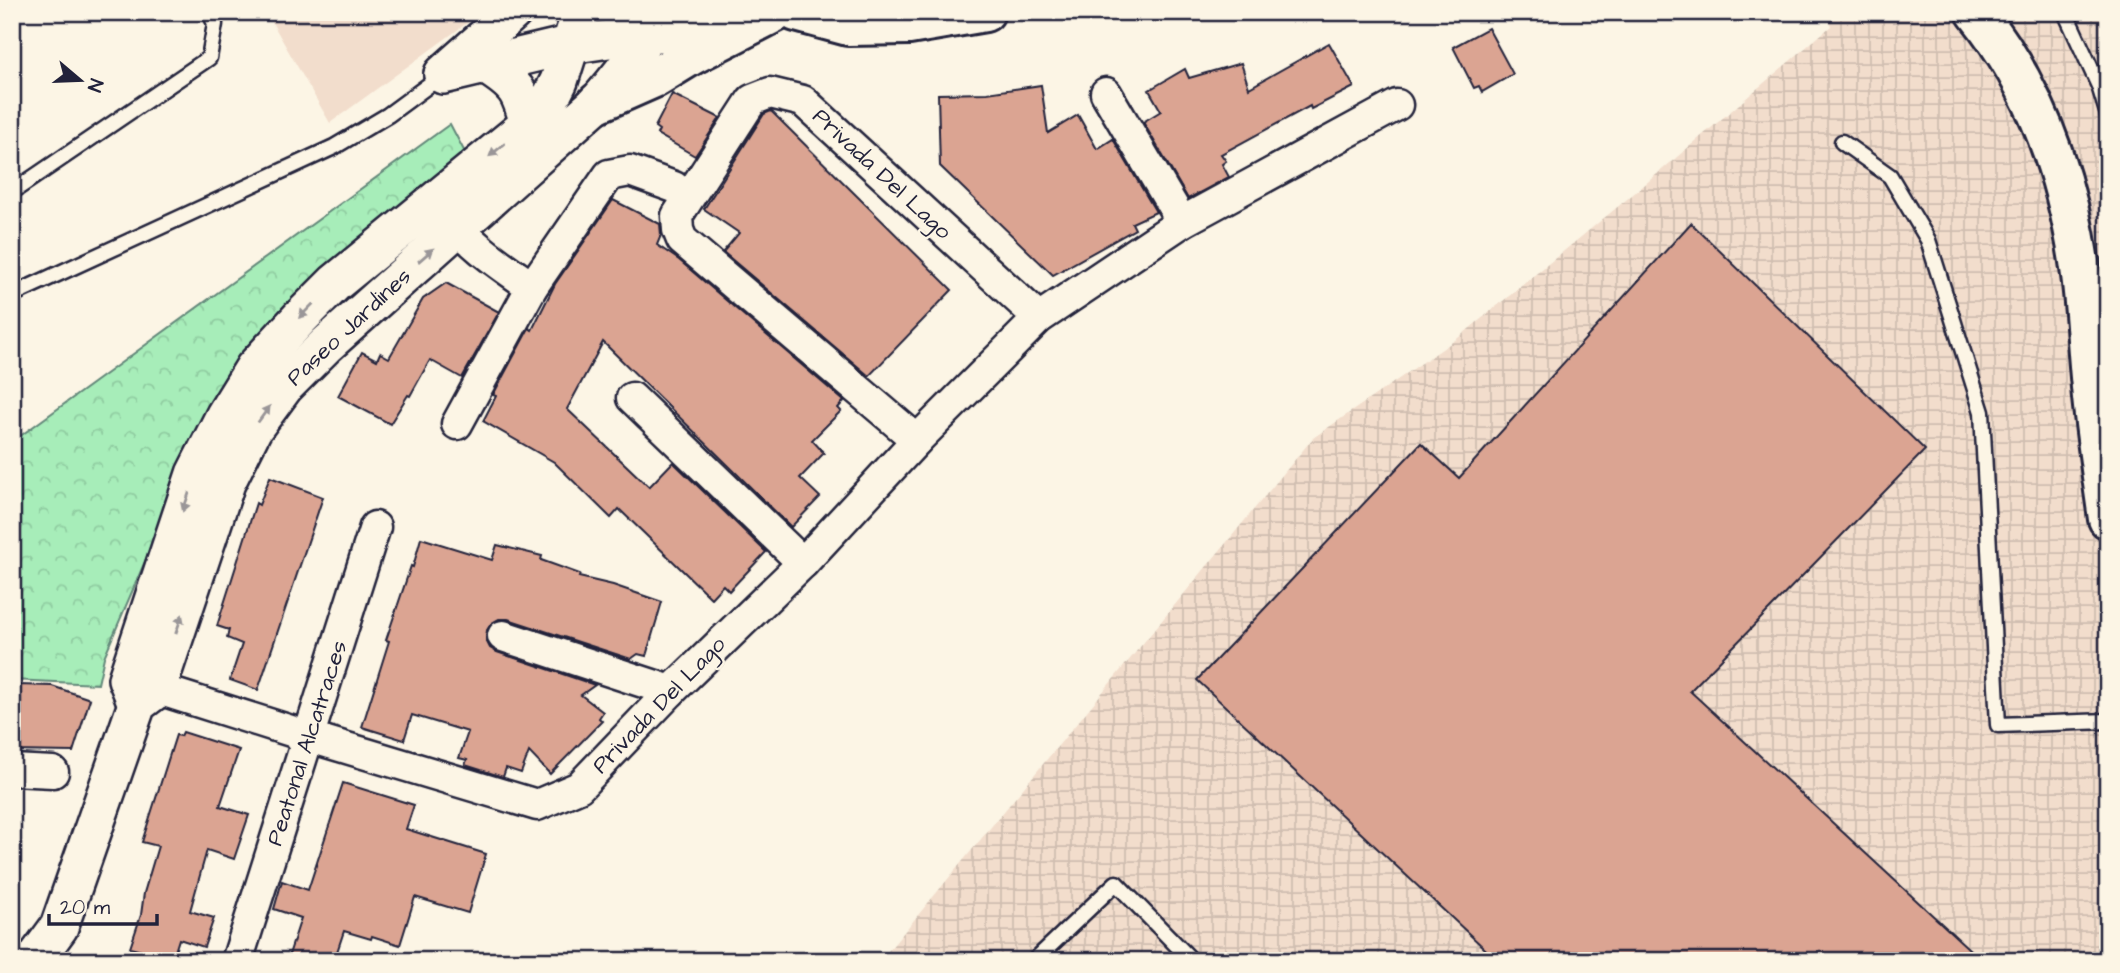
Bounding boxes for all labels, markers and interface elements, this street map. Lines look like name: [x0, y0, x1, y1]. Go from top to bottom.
north arrow: [46, 46, 116, 116]
text: N: [80, 75, 109, 95]
street label: Privada Del Lago: [805, 101, 959, 248]
one-way arrow: [489, 143, 507, 158]
one-way arrow: [417, 247, 435, 263]
street label: Paseo Jardines: [280, 261, 418, 393]
one-way arrow: [298, 303, 315, 319]
one-way arrow: [257, 405, 271, 423]
one-way arrow: [180, 491, 191, 512]
one-way arrow: [174, 613, 185, 634]
street label: Privada Del Lago: [585, 629, 734, 781]
street label: Peatonal Alcatraces: [259, 636, 355, 850]
scale bar: [49, 882, 158, 926]
text: 20 m: [60, 893, 111, 922]

